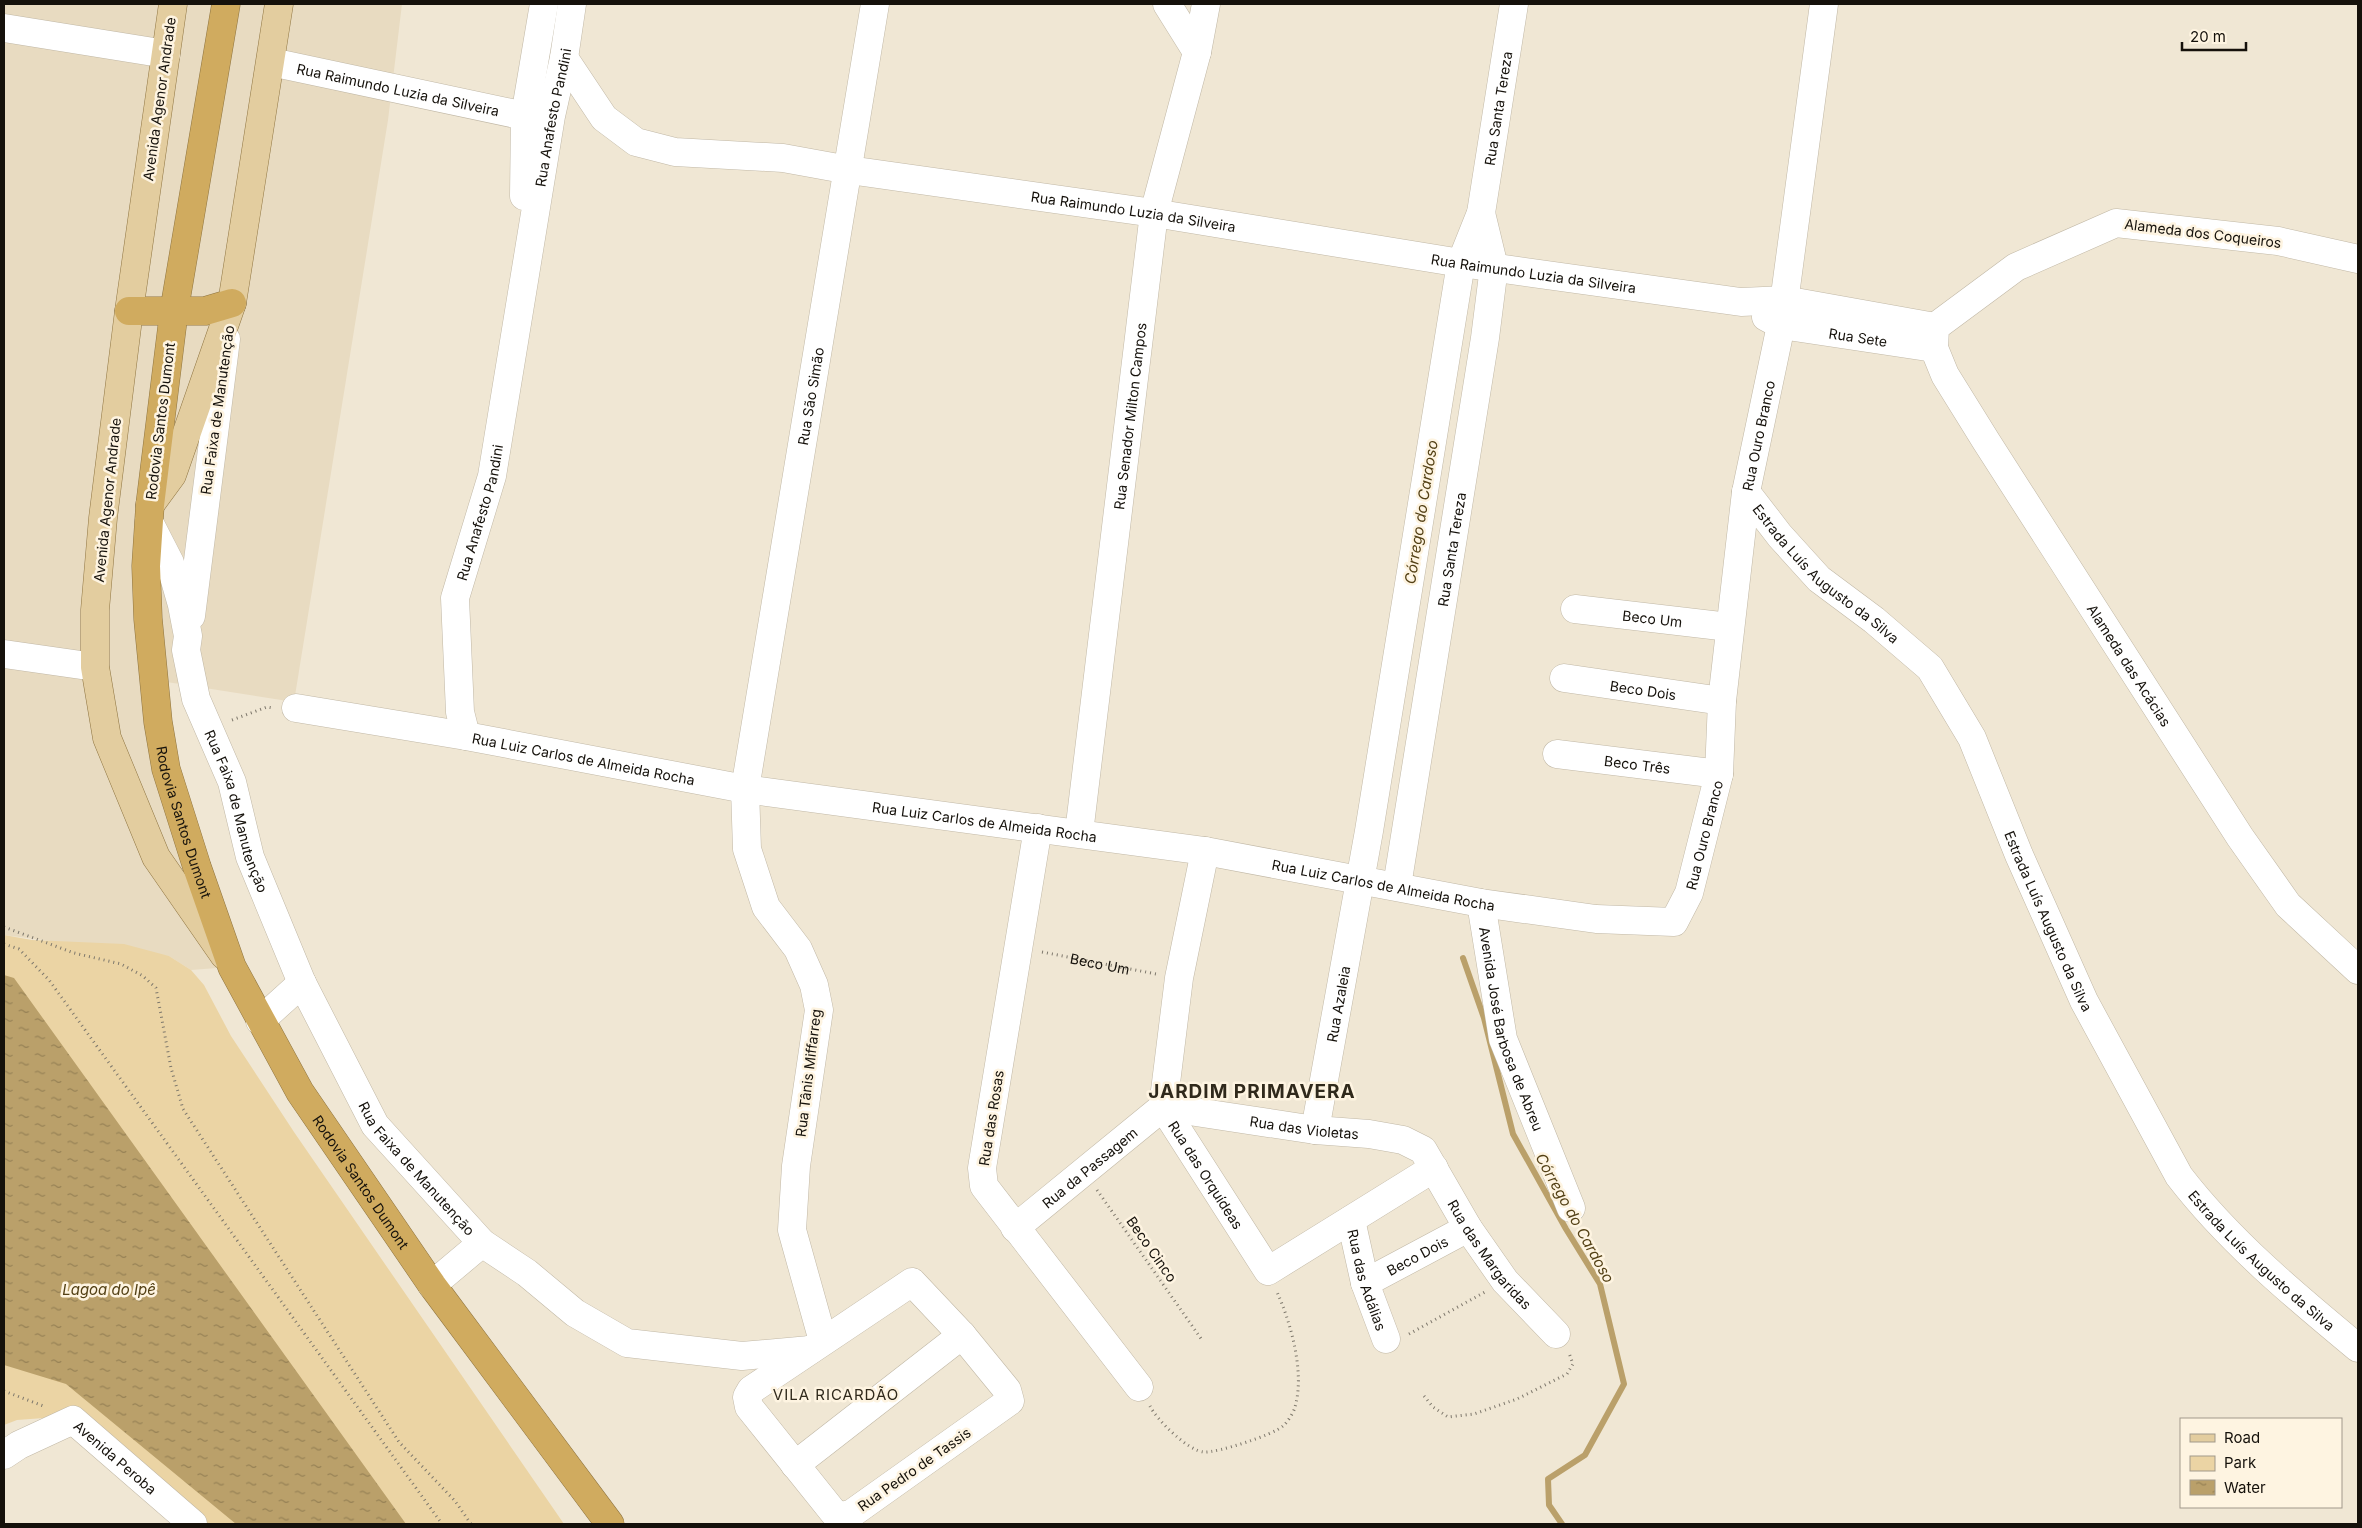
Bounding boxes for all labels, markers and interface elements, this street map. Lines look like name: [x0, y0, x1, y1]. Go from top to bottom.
street label: Avenida Agenor Andrade: [139, 16, 179, 182]
scale bar: [2182, 20, 2246, 52]
text: 20 m: [2190, 27, 2226, 46]
street label: Rua Anafesto Pandini: [531, 47, 574, 188]
street label: Rua Santa Tereza: [1480, 50, 1515, 167]
street label: Rua Raimundo Luzia da Silveira: [295, 59, 501, 119]
street label: Rua Raimundo Luzia da Silveira: [1030, 187, 1237, 235]
street label: Alameda dos Coqueiros: [2124, 215, 2282, 251]
street label: Rua Raimundo Luzia da Silveira: [1430, 250, 1637, 296]
street label: Rua Senador Milton Campos: [1110, 322, 1149, 510]
street label: Rua Faixa de Manutenção: [197, 324, 237, 496]
street label: Rua Sete: [1828, 324, 1889, 349]
street label: Rodovia Santos Dumont: [142, 341, 178, 501]
street label: Rua São Simão: [794, 346, 827, 447]
street label: Rua Ouro Branco: [1738, 379, 1778, 492]
street label: Avenida Agenor Andrade: [90, 417, 124, 583]
water label: Córrego do Cardoso: [1400, 439, 1442, 585]
street label: Rua Anafesto Pandini: [452, 443, 506, 583]
street label: Rua Santa Tereza: [1434, 491, 1469, 608]
street label: Estrada Luís Augusto da Silva: [1750, 500, 1903, 646]
street label: Alameda das Acácias: [2084, 601, 2175, 729]
street label: Beco Um: [1622, 606, 1683, 630]
street label: Beco Dois: [1609, 676, 1678, 703]
street label: Rua Faixa de Manutenção: [202, 727, 272, 895]
street label: Rua Luiz Carlos de Almeida Rocha: [471, 729, 696, 788]
street label: Rodovia Santos Dumont: [154, 745, 216, 901]
street label: Beco Três: [1603, 751, 1671, 776]
street label: Rua Ouro Branco: [1682, 778, 1726, 892]
street label: Rua Luiz Carlos de Almeida Rocha: [871, 798, 1098, 845]
street label: Estrada Luís Augusto da Silva: [2002, 828, 2096, 1014]
street label: Rua Luiz Carlos de Almeida Rocha: [1271, 855, 1496, 913]
street label: Avenida José Barbosa de Abreu: [1476, 926, 1547, 1133]
street label: Beco Um: [1069, 949, 1131, 977]
street label: Rua Azaleia: [1323, 965, 1353, 1044]
street label: Rua Tânis Miffarreg: [792, 1008, 824, 1138]
street label: Rua das Rosas: [975, 1069, 1007, 1167]
district label: JARDIM PRIMAVERA: [1148, 1080, 1356, 1103]
street label: Rua Faixa de Manutenção: [356, 1098, 479, 1238]
street label: Rodovia Santos Dumont: [310, 1112, 413, 1252]
street label: Rua das Violetas: [1249, 1112, 1360, 1142]
street label: Rua das Orquídeas: [1165, 1117, 1247, 1232]
street label: Rua da Passagem: [1038, 1123, 1140, 1211]
water label: Córrego do Cardoso: [1531, 1150, 1619, 1286]
street label: Estrada Luís Augusto da Silva: [2185, 1186, 2338, 1334]
street label: Rua das Margaridas: [1445, 1196, 1536, 1312]
street label: Beco Cinco: [1123, 1213, 1181, 1285]
street label: Rua das Adálias: [1345, 1227, 1391, 1333]
street label: Beco Dois: [1383, 1232, 1451, 1278]
water label: Lagoa do Ipê: [62, 1280, 156, 1299]
district label: VILA RICARDÃO: [773, 1385, 899, 1404]
street label: Avenida Peroba: [71, 1417, 160, 1497]
legend: [2180, 1418, 2342, 1508]
street label: Rua Pedro de Tassis: [854, 1424, 974, 1514]
text: Road: [2224, 1428, 2260, 1447]
text: Park: [2224, 1453, 2257, 1472]
text: Water: [2224, 1478, 2266, 1497]

